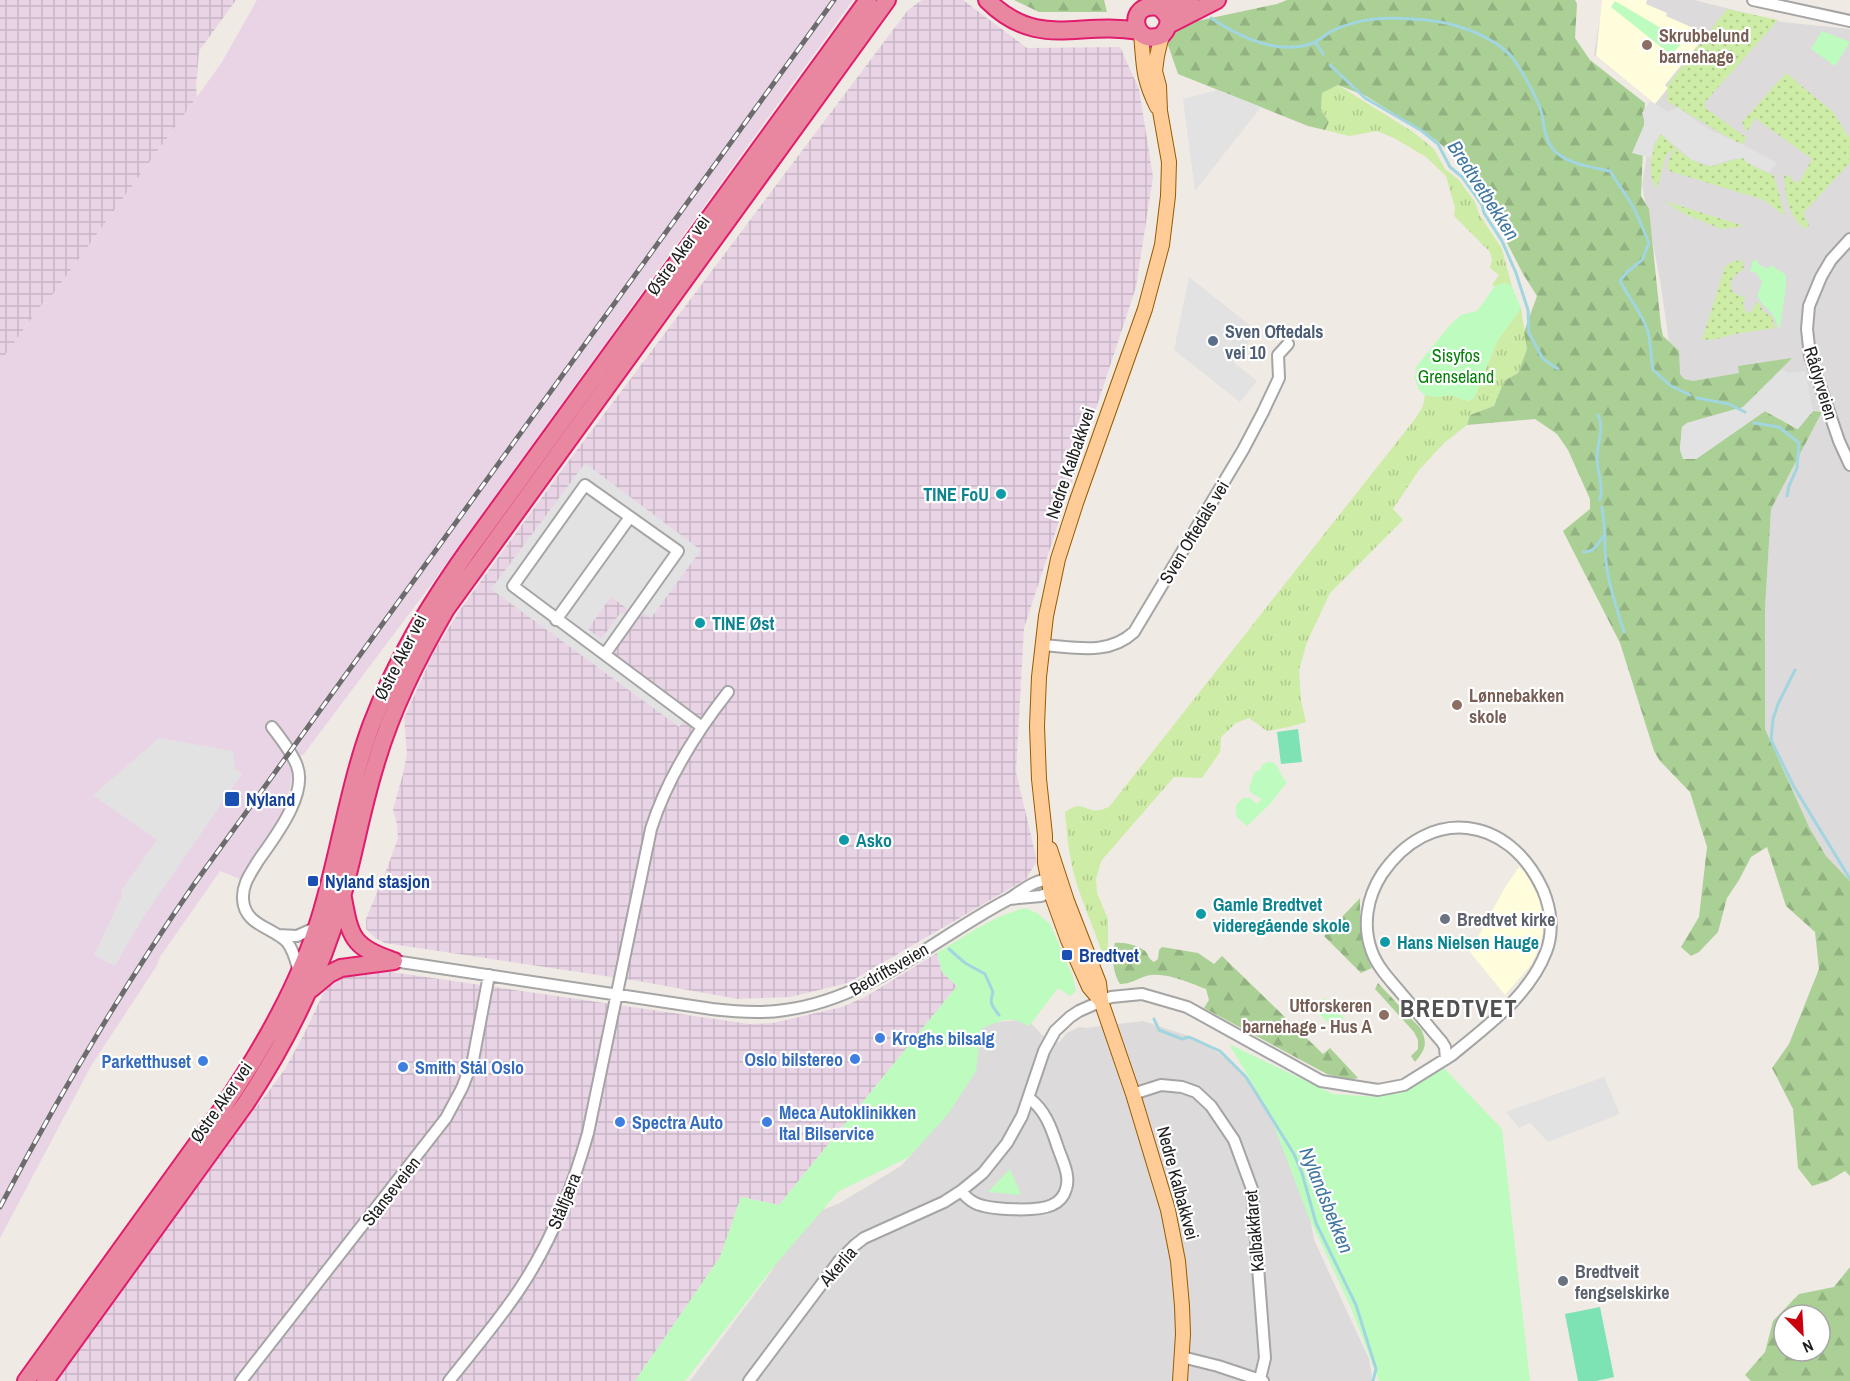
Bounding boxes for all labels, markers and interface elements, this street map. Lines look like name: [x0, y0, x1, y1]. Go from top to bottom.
place label: Skrubbelund barnehage: [1659, 23, 1749, 69]
marker: Skrubbelund barnehage: [1640, 38, 1654, 52]
water label: Bredtvetbekken: [1442, 135, 1526, 245]
street label: Østre Aker vei: [640, 210, 716, 300]
place label: Sven Oftedals vei 10: [1225, 319, 1323, 365]
marker: Sven Oftedals vei 10: [1206, 334, 1220, 348]
park label: Sisyfos Grenseland: [1418, 343, 1494, 389]
street label: Rådyrveien: [1798, 343, 1844, 423]
street label: Nedre Kalbakkvei: [1039, 404, 1101, 522]
street label: Sven Oftedals vei: [1153, 476, 1235, 588]
place label: TINE FoU: [923, 482, 989, 507]
marker: TINE FoU: [994, 487, 1008, 501]
street label: Østre Aker vei: [368, 610, 432, 704]
place label: TINE Øst: [712, 611, 774, 636]
marker: TINE Øst: [693, 616, 707, 630]
place label: Lønnebakken skole: [1469, 683, 1564, 729]
marker: Lønnebakken skole: [1450, 698, 1464, 712]
place label: Nyland: [246, 787, 295, 812]
marker: Nyland: [223, 790, 241, 808]
place label: Asko: [856, 828, 892, 853]
marker: Asko: [837, 833, 851, 847]
place label: Nyland stasjon: [325, 869, 430, 894]
marker: Nyland stasjon: [306, 874, 320, 888]
place label: Gamle Bredtvet videregående skole: [1213, 892, 1350, 938]
marker: Gamle Bredtvet videregående skole: [1194, 907, 1208, 921]
place label: Bredtvet kirke: [1457, 907, 1555, 932]
marker: Bredtvet kirke: [1438, 912, 1452, 926]
place label: Hans Nielsen Hauge: [1397, 930, 1539, 955]
marker: Hans Nielsen Hauge: [1378, 935, 1392, 949]
street label: Bedriftsveien: [845, 936, 933, 1002]
place label: Bredtvet: [1079, 943, 1139, 968]
marker: Bredtvet: [1060, 948, 1074, 962]
district label: BREDTVET: [1400, 992, 1518, 1024]
place label: Utforskeren barnehage - Hus A: [1242, 993, 1372, 1039]
marker: Utforskeren barnehage - Hus A: [1377, 1008, 1391, 1022]
place label: Kroghs bilsalg: [892, 1026, 995, 1051]
marker: Kroghs bilsalg: [873, 1031, 887, 1045]
place label: Oslo bilstereo: [745, 1047, 843, 1072]
place label: Parketthuset: [102, 1049, 191, 1074]
marker: Oslo bilstereo: [848, 1052, 862, 1066]
marker: Parketthuset: [196, 1054, 210, 1068]
place label: Smith Stål Oslo: [415, 1055, 524, 1080]
street label: Østre Aker vei: [184, 1057, 258, 1147]
marker: Smith Stål Oslo: [396, 1060, 410, 1074]
place label: Meca Autoklinikken Ital Bilservice: [779, 1100, 916, 1146]
place label: Spectra Auto: [632, 1110, 723, 1135]
marker: Spectra Auto: [613, 1115, 627, 1129]
marker: Meca Autoklinikken Ital Bilservice: [760, 1115, 774, 1129]
street label: Nedre Kalbakkvei: [1151, 1123, 1205, 1243]
water label: Nylandsbekken: [1293, 1143, 1361, 1257]
street label: Stanseveien: [356, 1151, 426, 1231]
street label: Stålfjæra: [541, 1169, 587, 1233]
street label: Kalbakkfaret: [1238, 1189, 1270, 1273]
street label: Akerlia: [813, 1240, 863, 1292]
place label: Bredtveit fengselskirke: [1575, 1259, 1669, 1305]
marker: Bredtveit fengselskirke: [1556, 1274, 1570, 1288]
north arrow: [1772, 1303, 1832, 1363]
text: N: [1799, 1335, 1817, 1359]

